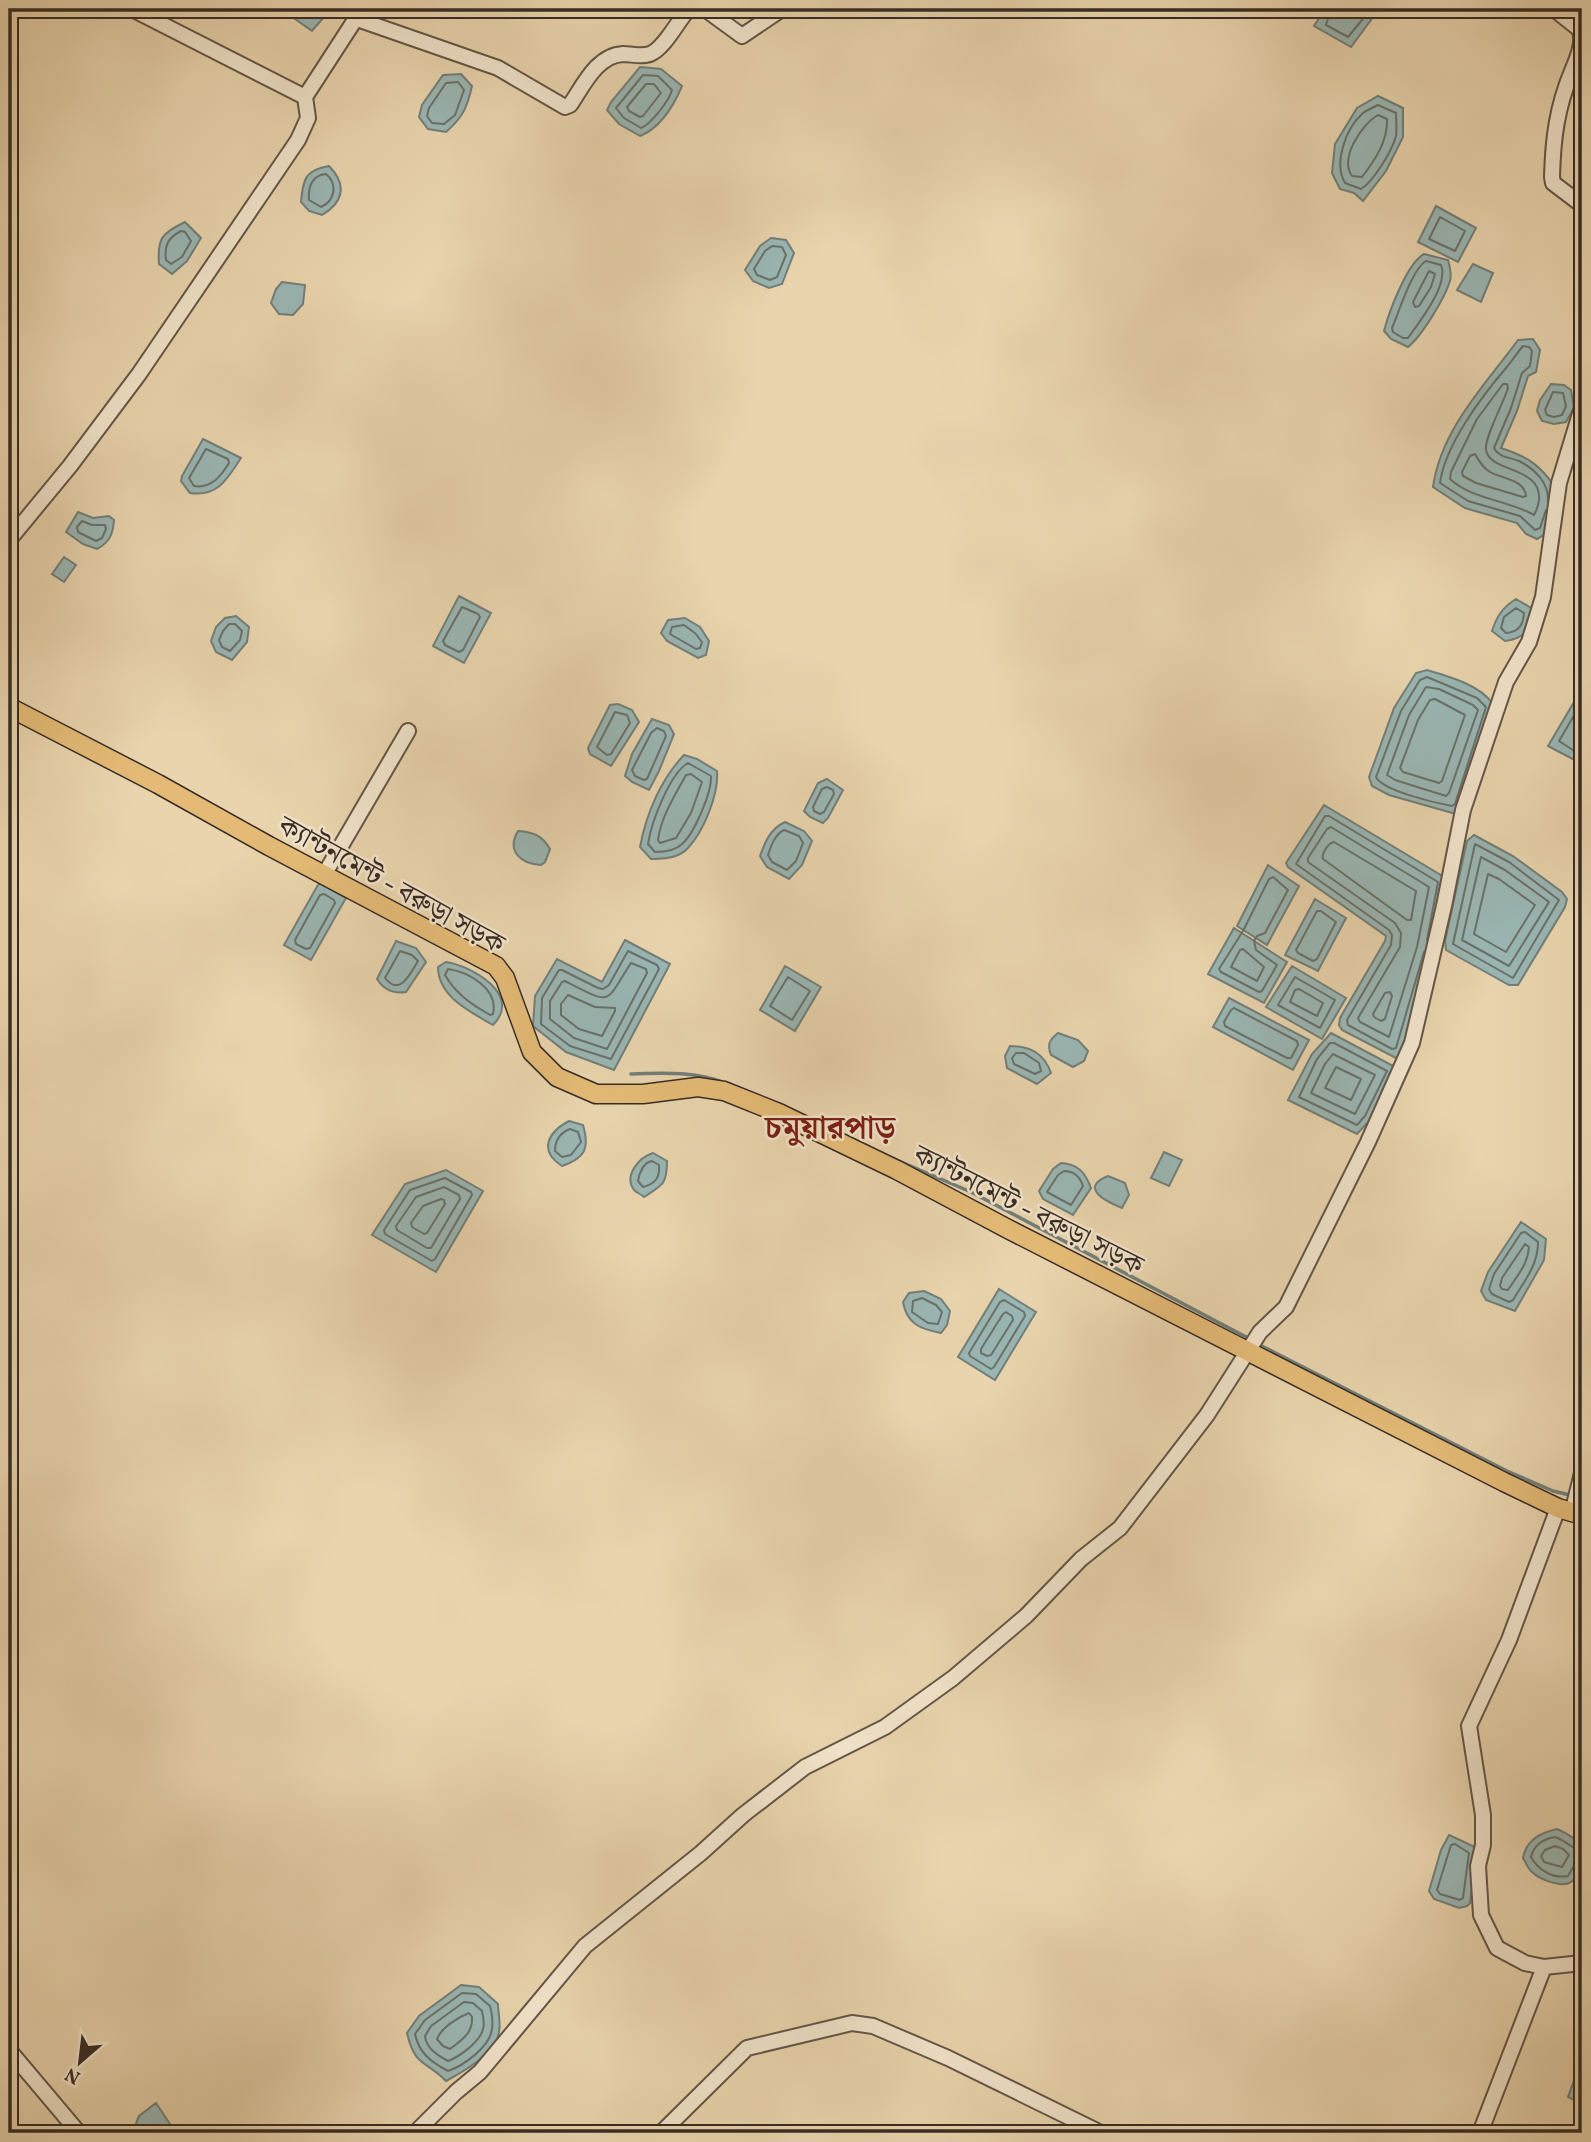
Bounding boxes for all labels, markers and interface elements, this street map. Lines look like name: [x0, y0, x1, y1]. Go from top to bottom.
street label: ক্যান্টনমেন্ট - বরুড়া সড়ক: [270, 807, 512, 965]
district label: চমুয়ারপাড়: [763, 1108, 897, 1152]
street label: ক্যান্টনমেন্ট - বরুড়া সড়ক: [905, 1136, 1151, 1287]
north arrow: [46, 2026, 116, 2096]
text: N: [61, 2060, 85, 2090]

